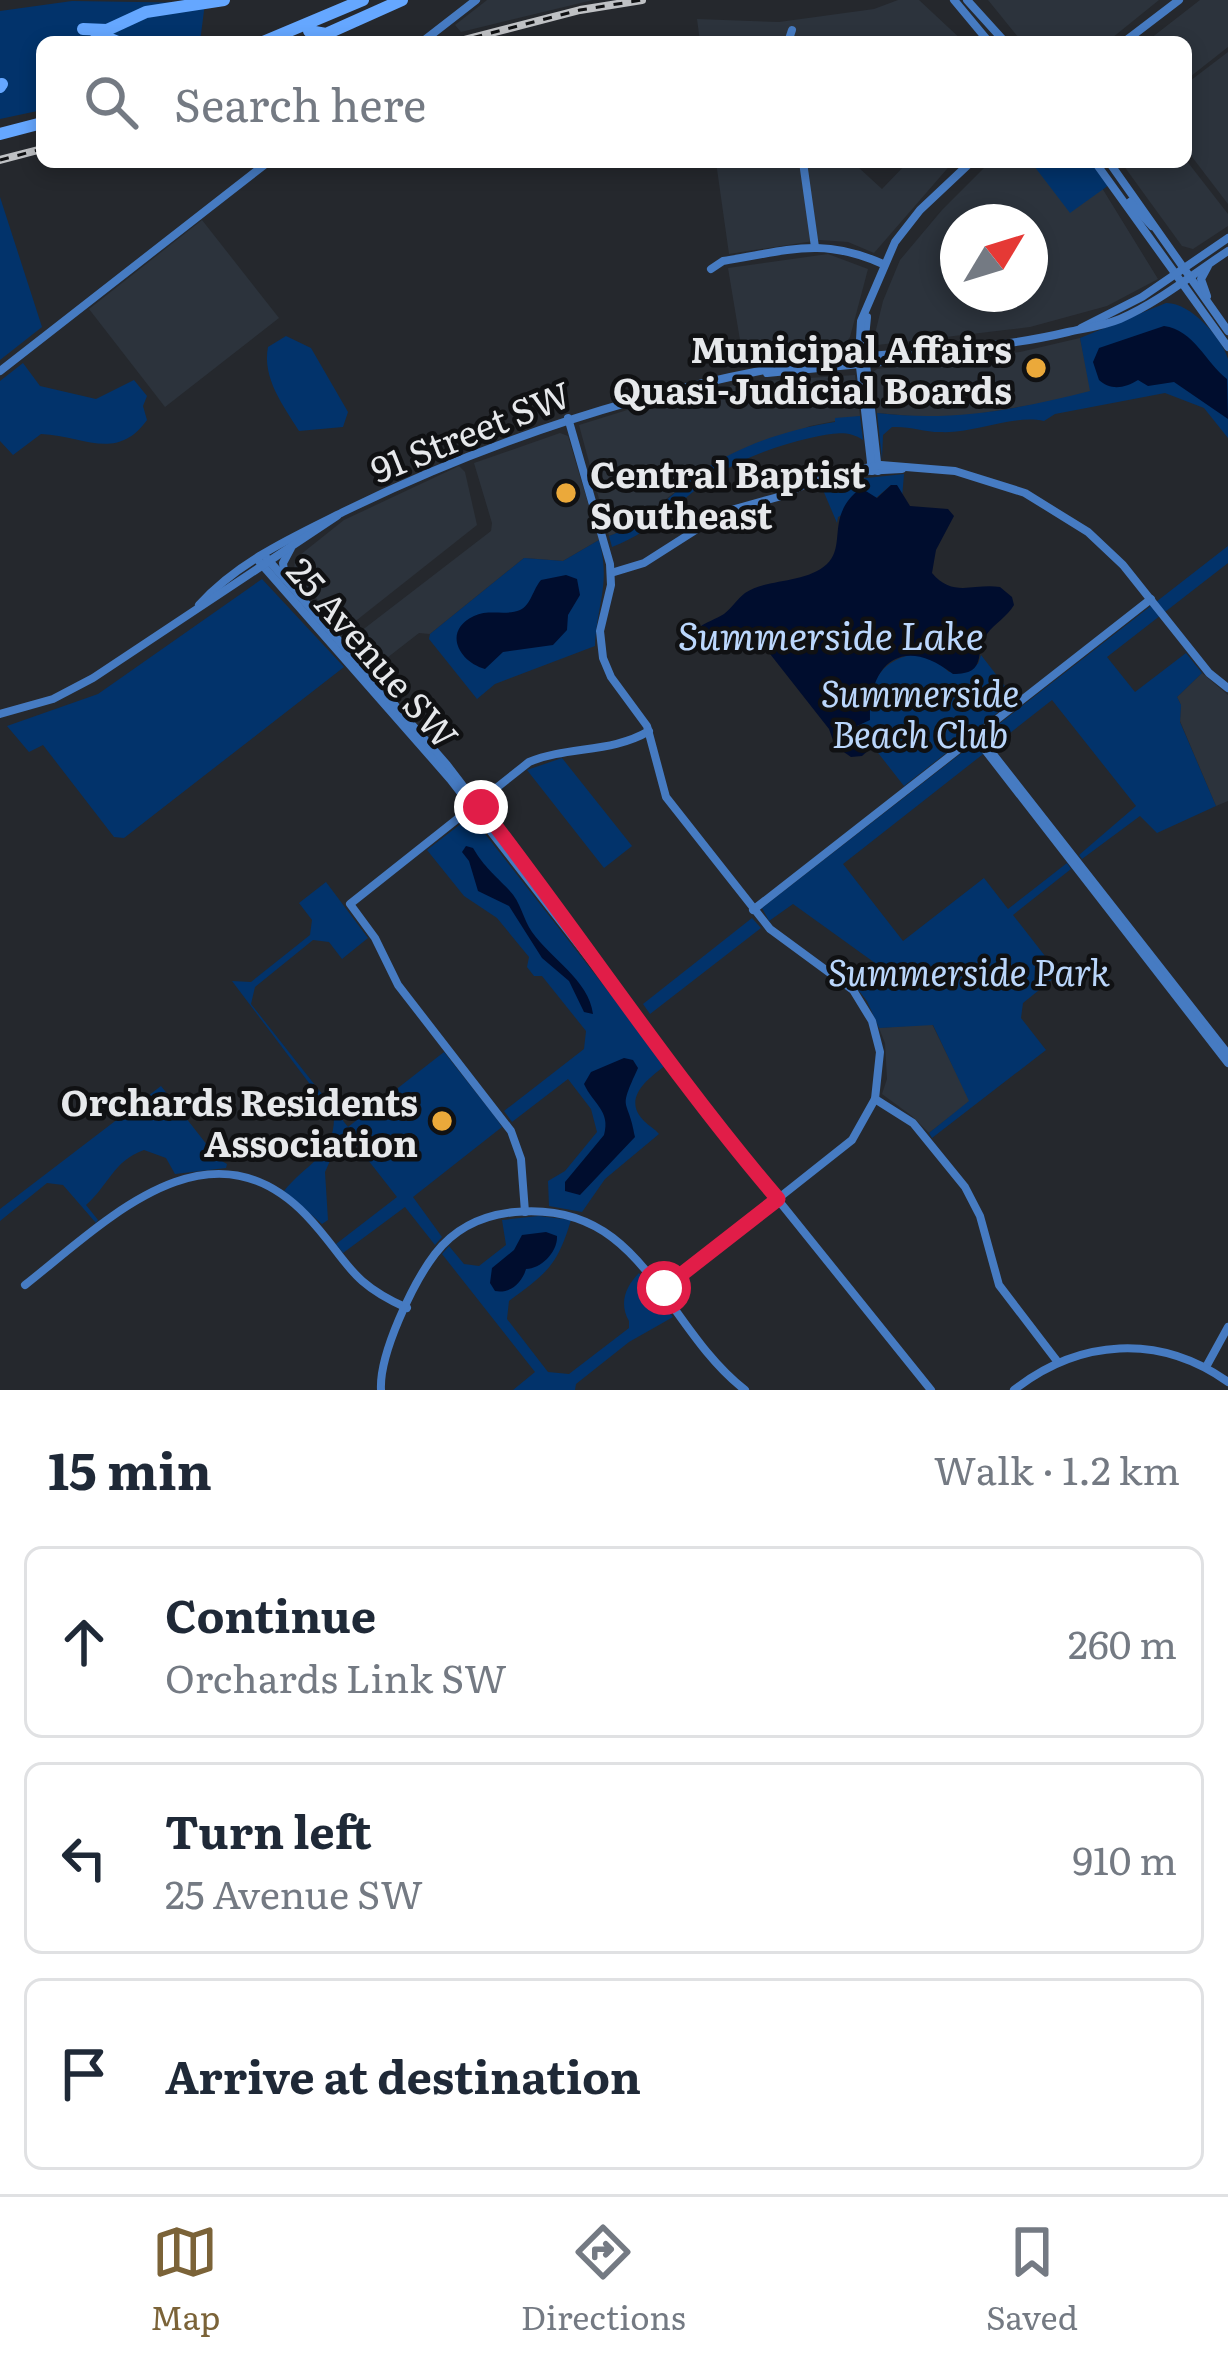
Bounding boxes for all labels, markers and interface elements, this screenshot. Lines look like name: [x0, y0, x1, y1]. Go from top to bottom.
search box: [36, 36, 1192, 168]
icon: search: [78, 69, 144, 135]
text: Search here: [174, 69, 426, 136]
north arrow: [940, 204, 1048, 312]
place label: Municipal Affairs Quasi-Judicial Boards: [613, 321, 1012, 415]
marker: Municipal Affairs Quasi-Judicial Boards: [1023, 355, 1049, 381]
street label: 91 Street SW: [362, 366, 578, 494]
place label: Central Baptist Southeast: [590, 446, 866, 540]
marker: Central Baptist Southeast: [553, 480, 579, 506]
street label: 25 Avenue SW: [276, 545, 472, 759]
water label: Summerside Lake: [678, 604, 984, 662]
park label: Summerside Beach Club: [821, 665, 1019, 759]
route end: [454, 780, 508, 834]
park label: Summerside Park: [828, 944, 1110, 997]
place label: Orchards Residents Association: [61, 1074, 418, 1168]
marker: Orchards Residents Association: [429, 1108, 455, 1134]
route start: [637, 1261, 691, 1315]
text: 15 min: [48, 1430, 212, 1506]
text: Walk · 1.2 km: [934, 1439, 1180, 1497]
text: Continue: [165, 1580, 376, 1647]
icon: ahead: [51, 1609, 117, 1675]
text: 260 m: [1068, 1613, 1177, 1671]
text: Orchards Link SW: [165, 1647, 507, 1705]
text: Turn left: [165, 1796, 372, 1863]
icon: left: [51, 1825, 117, 1891]
text: 910 m: [1073, 1829, 1177, 1887]
text: 25 Avenue SW: [165, 1863, 423, 1921]
icon: arrive: [51, 2041, 117, 2107]
text: Arrive at destination: [165, 2041, 641, 2108]
tab: Map: [150, 2219, 220, 2340]
tab: Directions: [521, 2219, 686, 2340]
tab: Saved: [986, 2219, 1078, 2340]

